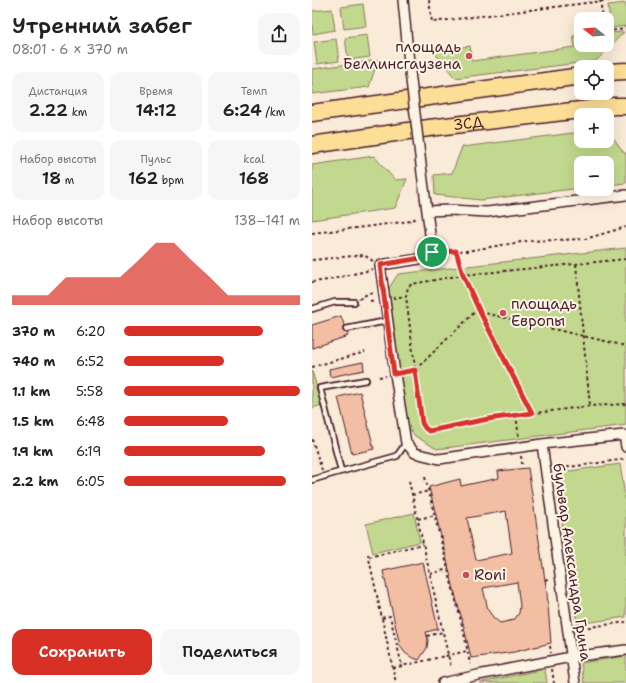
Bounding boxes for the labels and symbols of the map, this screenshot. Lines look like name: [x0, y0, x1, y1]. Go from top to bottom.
north arrow: [574, 12, 614, 52]
place label: площадь Беллинсгаузена: [343, 37, 462, 74]
marker: площадь Беллинсгаузена: [464, 51, 474, 61]
street label: ЗСД: [453, 112, 485, 135]
pin: [415, 235, 449, 269]
place label: площадь Европы: [511, 294, 577, 331]
marker: площадь Европы: [498, 308, 508, 318]
street label: бульвар Александра Грина: [548, 462, 596, 663]
place label: Roni: [474, 565, 506, 585]
marker: Roni: [461, 570, 471, 580]

